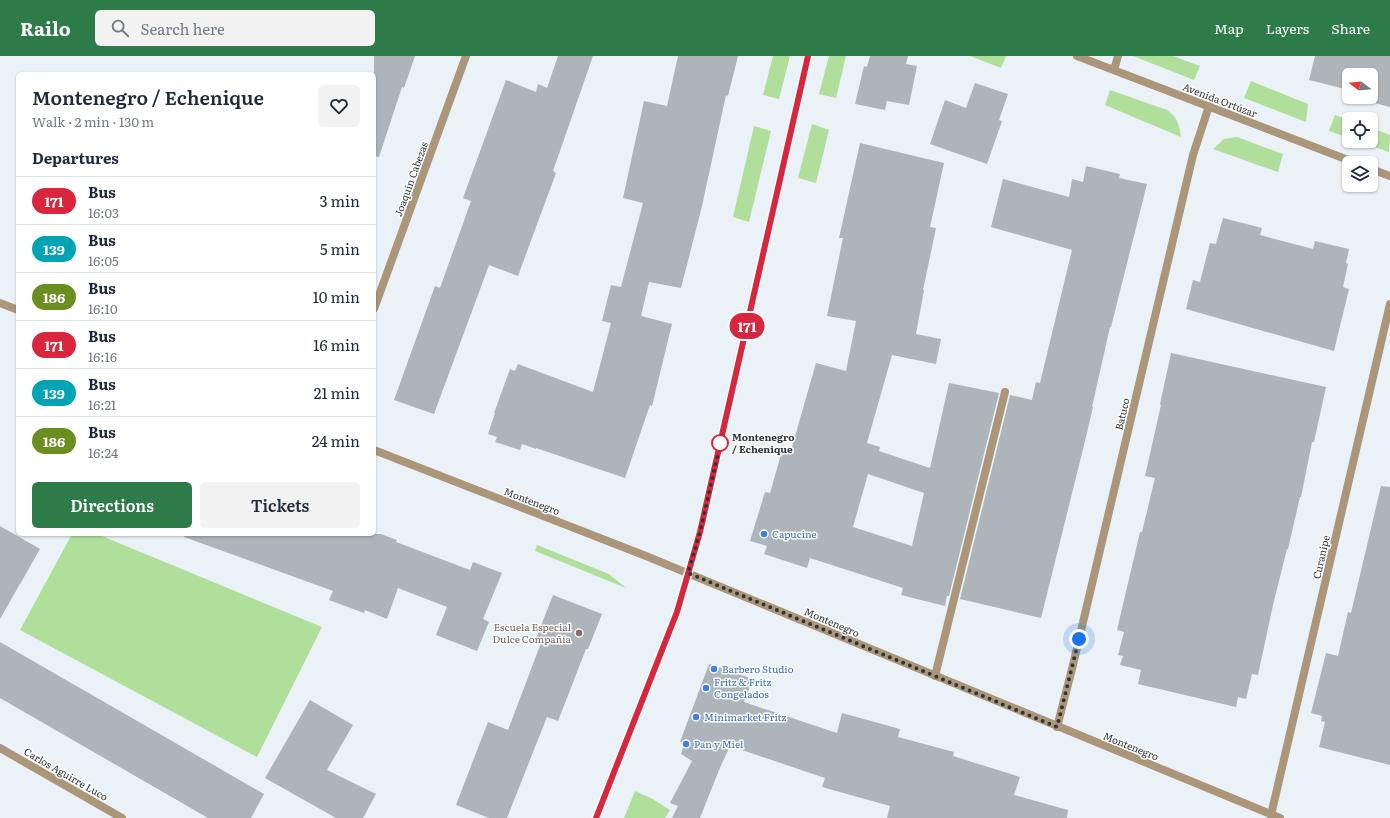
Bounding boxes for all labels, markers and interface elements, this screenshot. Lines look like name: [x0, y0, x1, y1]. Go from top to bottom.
search box: [95, 10, 375, 46]
text: Railo: [20, 14, 71, 42]
icon: search: [109, 17, 131, 39]
text: Search here: [141, 17, 225, 40]
text: Map: [1214, 18, 1244, 38]
text: Layers: [1266, 18, 1309, 38]
text: Share: [1331, 18, 1370, 38]
north arrow: [1342, 68, 1378, 104]
map controls: [1342, 68, 1378, 192]
street label: Avenida Ortúzar: [1181, 79, 1260, 121]
text: Montenegro / Echenique: [32, 83, 264, 111]
button: heart: [318, 85, 360, 127]
text: Walk · 2 min · 130 m: [32, 112, 154, 131]
button: locate: [1342, 112, 1378, 148]
street label: Joaquín Cabezas: [390, 139, 431, 218]
text: Departures: [32, 146, 119, 169]
button: layers: [1342, 156, 1378, 192]
text: Bus: [88, 180, 116, 203]
text: 3 min: [319, 189, 360, 212]
text: 171: [45, 191, 63, 211]
text: 16:03: [88, 203, 119, 222]
text: Bus: [88, 228, 116, 251]
text: 5 min: [320, 237, 360, 260]
text: 139: [43, 239, 65, 259]
text: 16:05: [88, 251, 119, 270]
text: Bus: [88, 276, 116, 299]
text: 10 min: [313, 285, 360, 308]
text: 186: [43, 287, 65, 307]
text: 16:10: [88, 299, 117, 318]
line badge: 171: [724, 313, 770, 339]
text: 171: [738, 316, 756, 336]
text: Bus: [88, 324, 116, 347]
text: 16 min: [313, 333, 360, 356]
text: 171: [45, 335, 63, 355]
text: 16:16: [88, 347, 117, 366]
text: Bus: [88, 372, 116, 395]
text: 21 min: [314, 381, 360, 404]
text: 139: [43, 383, 65, 403]
text: 16:21: [88, 395, 116, 414]
street label: Batuco: [1111, 396, 1133, 432]
text: Bus: [88, 420, 116, 443]
text: 24 min: [312, 429, 360, 452]
place label: Montenegro / Echenique: [732, 429, 795, 456]
text: 186: [43, 431, 65, 451]
marker: Montenegro / Echenique: [711, 434, 729, 452]
text: 16:24: [88, 443, 118, 462]
button: Directions: [32, 482, 192, 528]
button: Tickets: [200, 482, 360, 528]
street label: Montenegro: [502, 483, 562, 518]
place label: Capucine: [772, 526, 817, 541]
marker: Capucine: [759, 529, 769, 539]
street label: Curanipe: [1308, 534, 1333, 580]
street label: Montenegro: [802, 603, 862, 640]
place label: Escuela Especial Dulce Compañía: [492, 619, 572, 646]
marker: Escuela Especial Dulce Compañía: [574, 628, 584, 638]
your location: [1069, 629, 1089, 649]
place label: Barbero Studio: [722, 661, 794, 676]
marker: Barbero Studio: [709, 664, 719, 674]
place label: Fritz & Fritz Congelados: [714, 674, 771, 701]
marker: Fritz & Fritz Congelados: [701, 683, 711, 693]
place label: Minimarket Fritz: [704, 709, 787, 724]
marker: Minimarket Fritz: [691, 712, 701, 722]
street label: Montenegro: [1101, 728, 1161, 764]
place label: Pan y Miel: [694, 736, 744, 751]
marker: Pan y Miel: [681, 739, 691, 749]
street label: Carlos Aguirre Luco: [22, 743, 111, 804]

